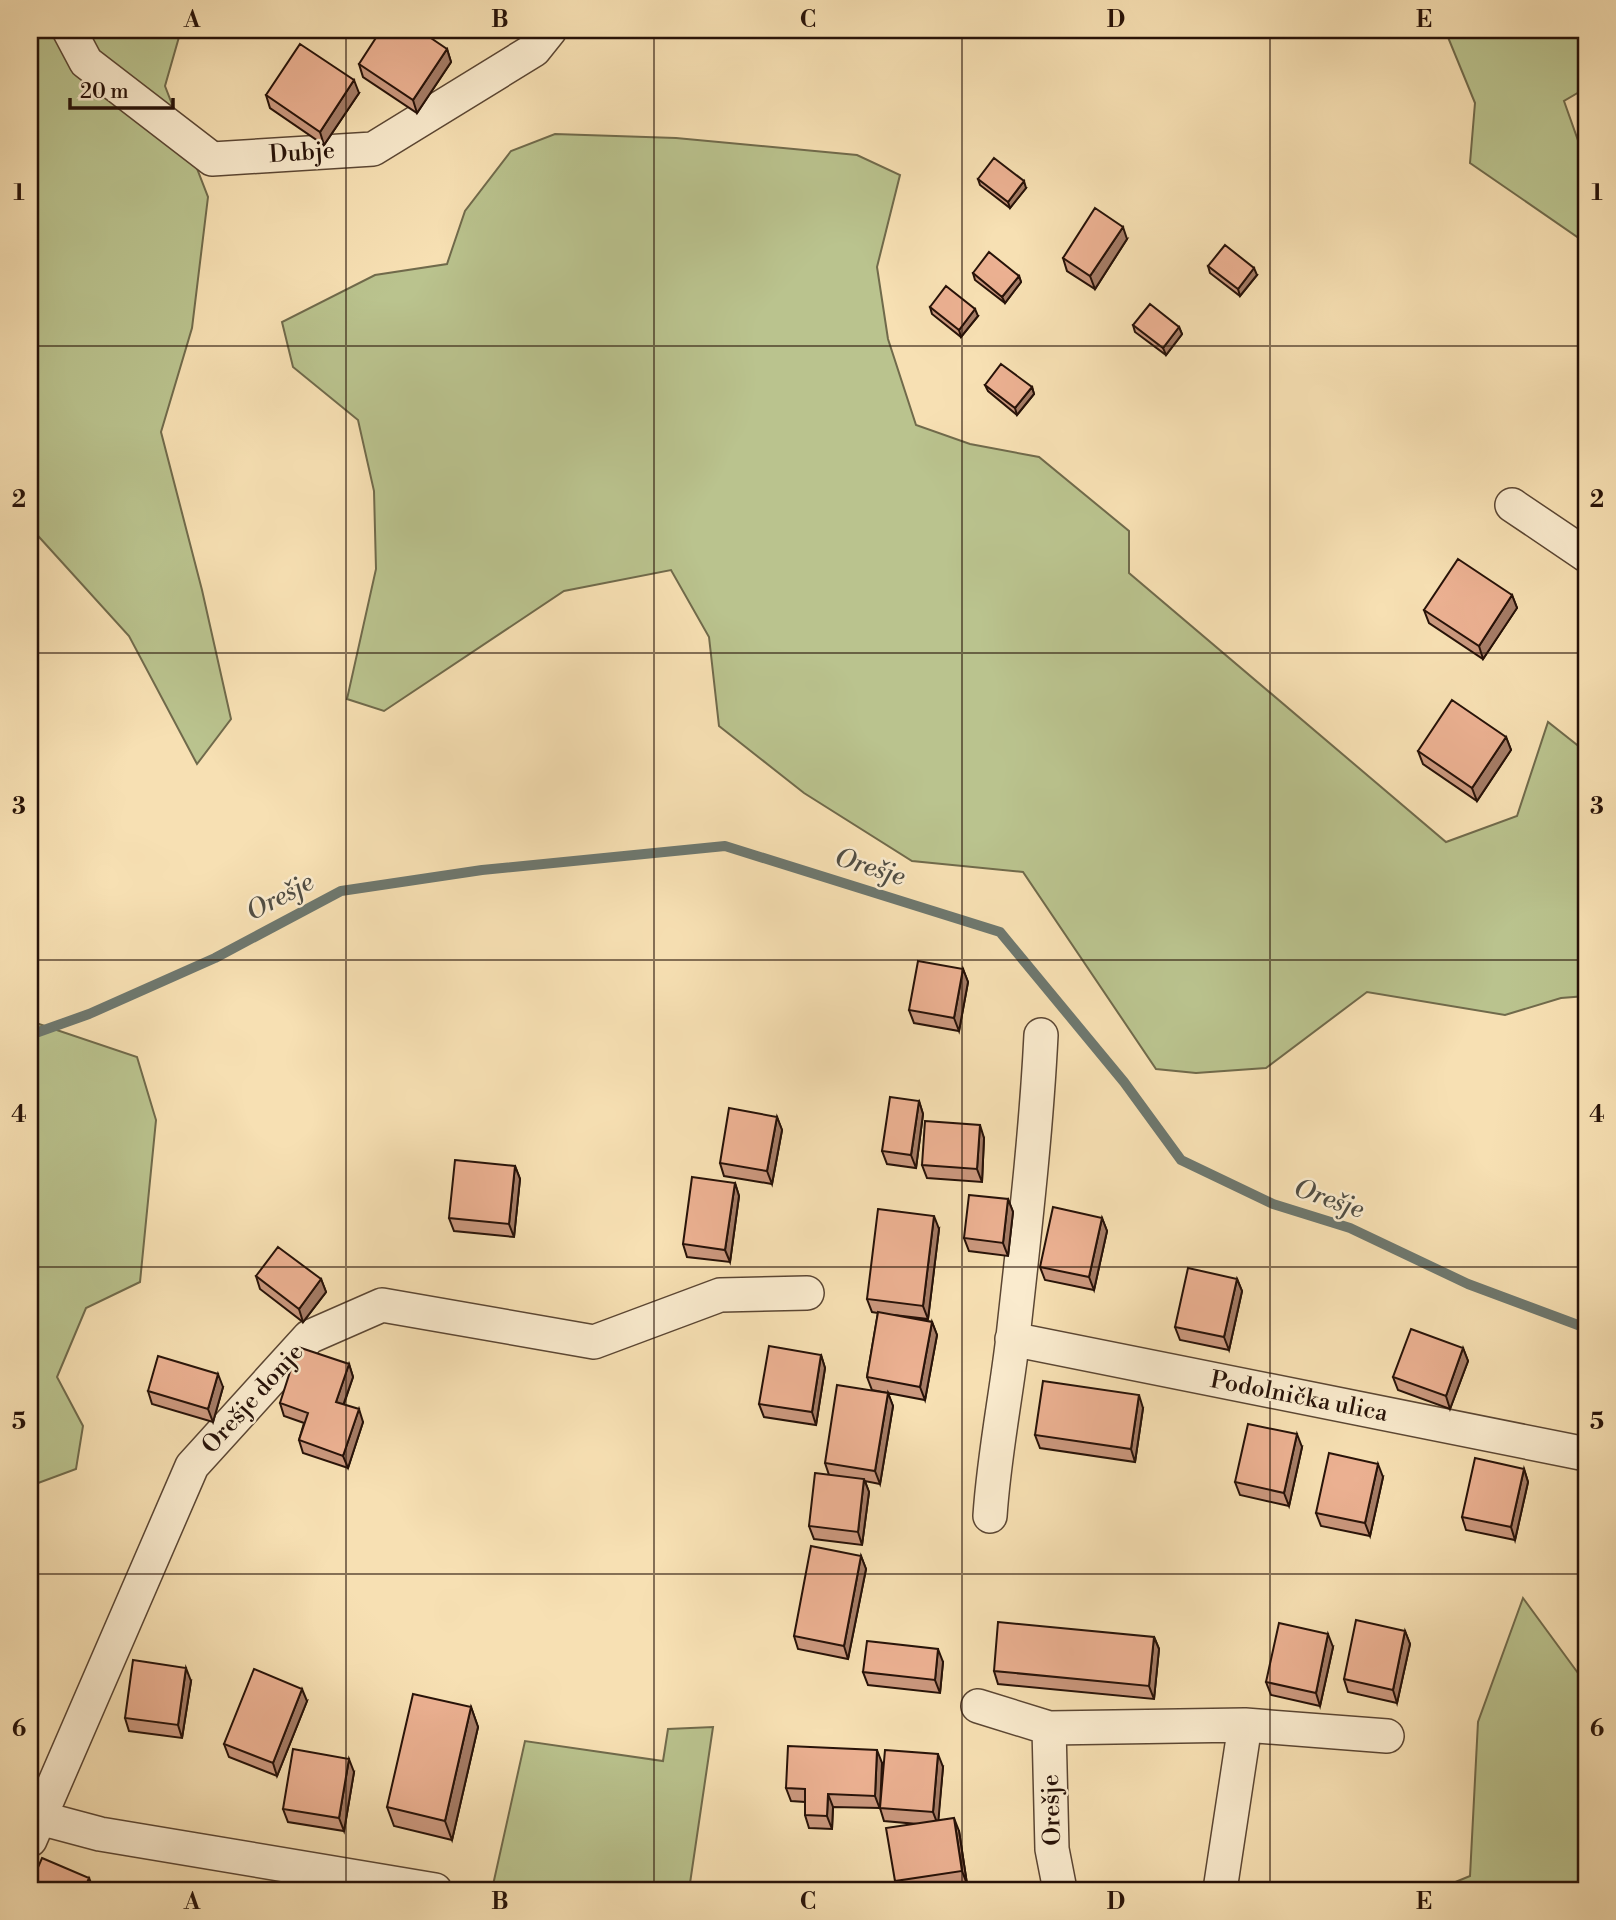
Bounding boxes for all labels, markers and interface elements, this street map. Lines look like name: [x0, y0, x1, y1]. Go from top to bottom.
text: A: [183, 6, 201, 34]
text: B: [491, 6, 509, 34]
text: C: [800, 6, 816, 34]
text: D: [1107, 6, 1125, 34]
text: E: [1416, 6, 1432, 34]
scale bar: [70, 66, 173, 110]
text: 20 m: [80, 79, 129, 105]
street label: Dubje: [268, 136, 336, 170]
text: 1: [13, 179, 25, 207]
text: 1: [1591, 179, 1603, 207]
text: 2: [12, 486, 26, 514]
text: 2: [1590, 486, 1604, 514]
text: 3: [12, 793, 26, 821]
text: 3: [1590, 793, 1604, 821]
water label: Orešje: [831, 841, 909, 893]
water label: Orešje: [241, 866, 319, 928]
text: 4: [11, 1101, 27, 1129]
text: 4: [1589, 1101, 1605, 1129]
water label: Orešje: [1290, 1172, 1368, 1226]
street label: Orešje donje: [196, 1338, 310, 1460]
street label: Podolnička ulica: [1208, 1365, 1391, 1429]
text: 5: [12, 1408, 26, 1436]
text: 5: [1590, 1408, 1604, 1436]
text: 6: [12, 1715, 26, 1743]
text: 6: [1590, 1715, 1604, 1743]
street label: Orešje: [1036, 1774, 1068, 1846]
text: A: [183, 1888, 201, 1916]
text: B: [491, 1888, 509, 1916]
text: C: [800, 1888, 816, 1916]
text: D: [1107, 1888, 1125, 1916]
text: E: [1416, 1888, 1432, 1916]

